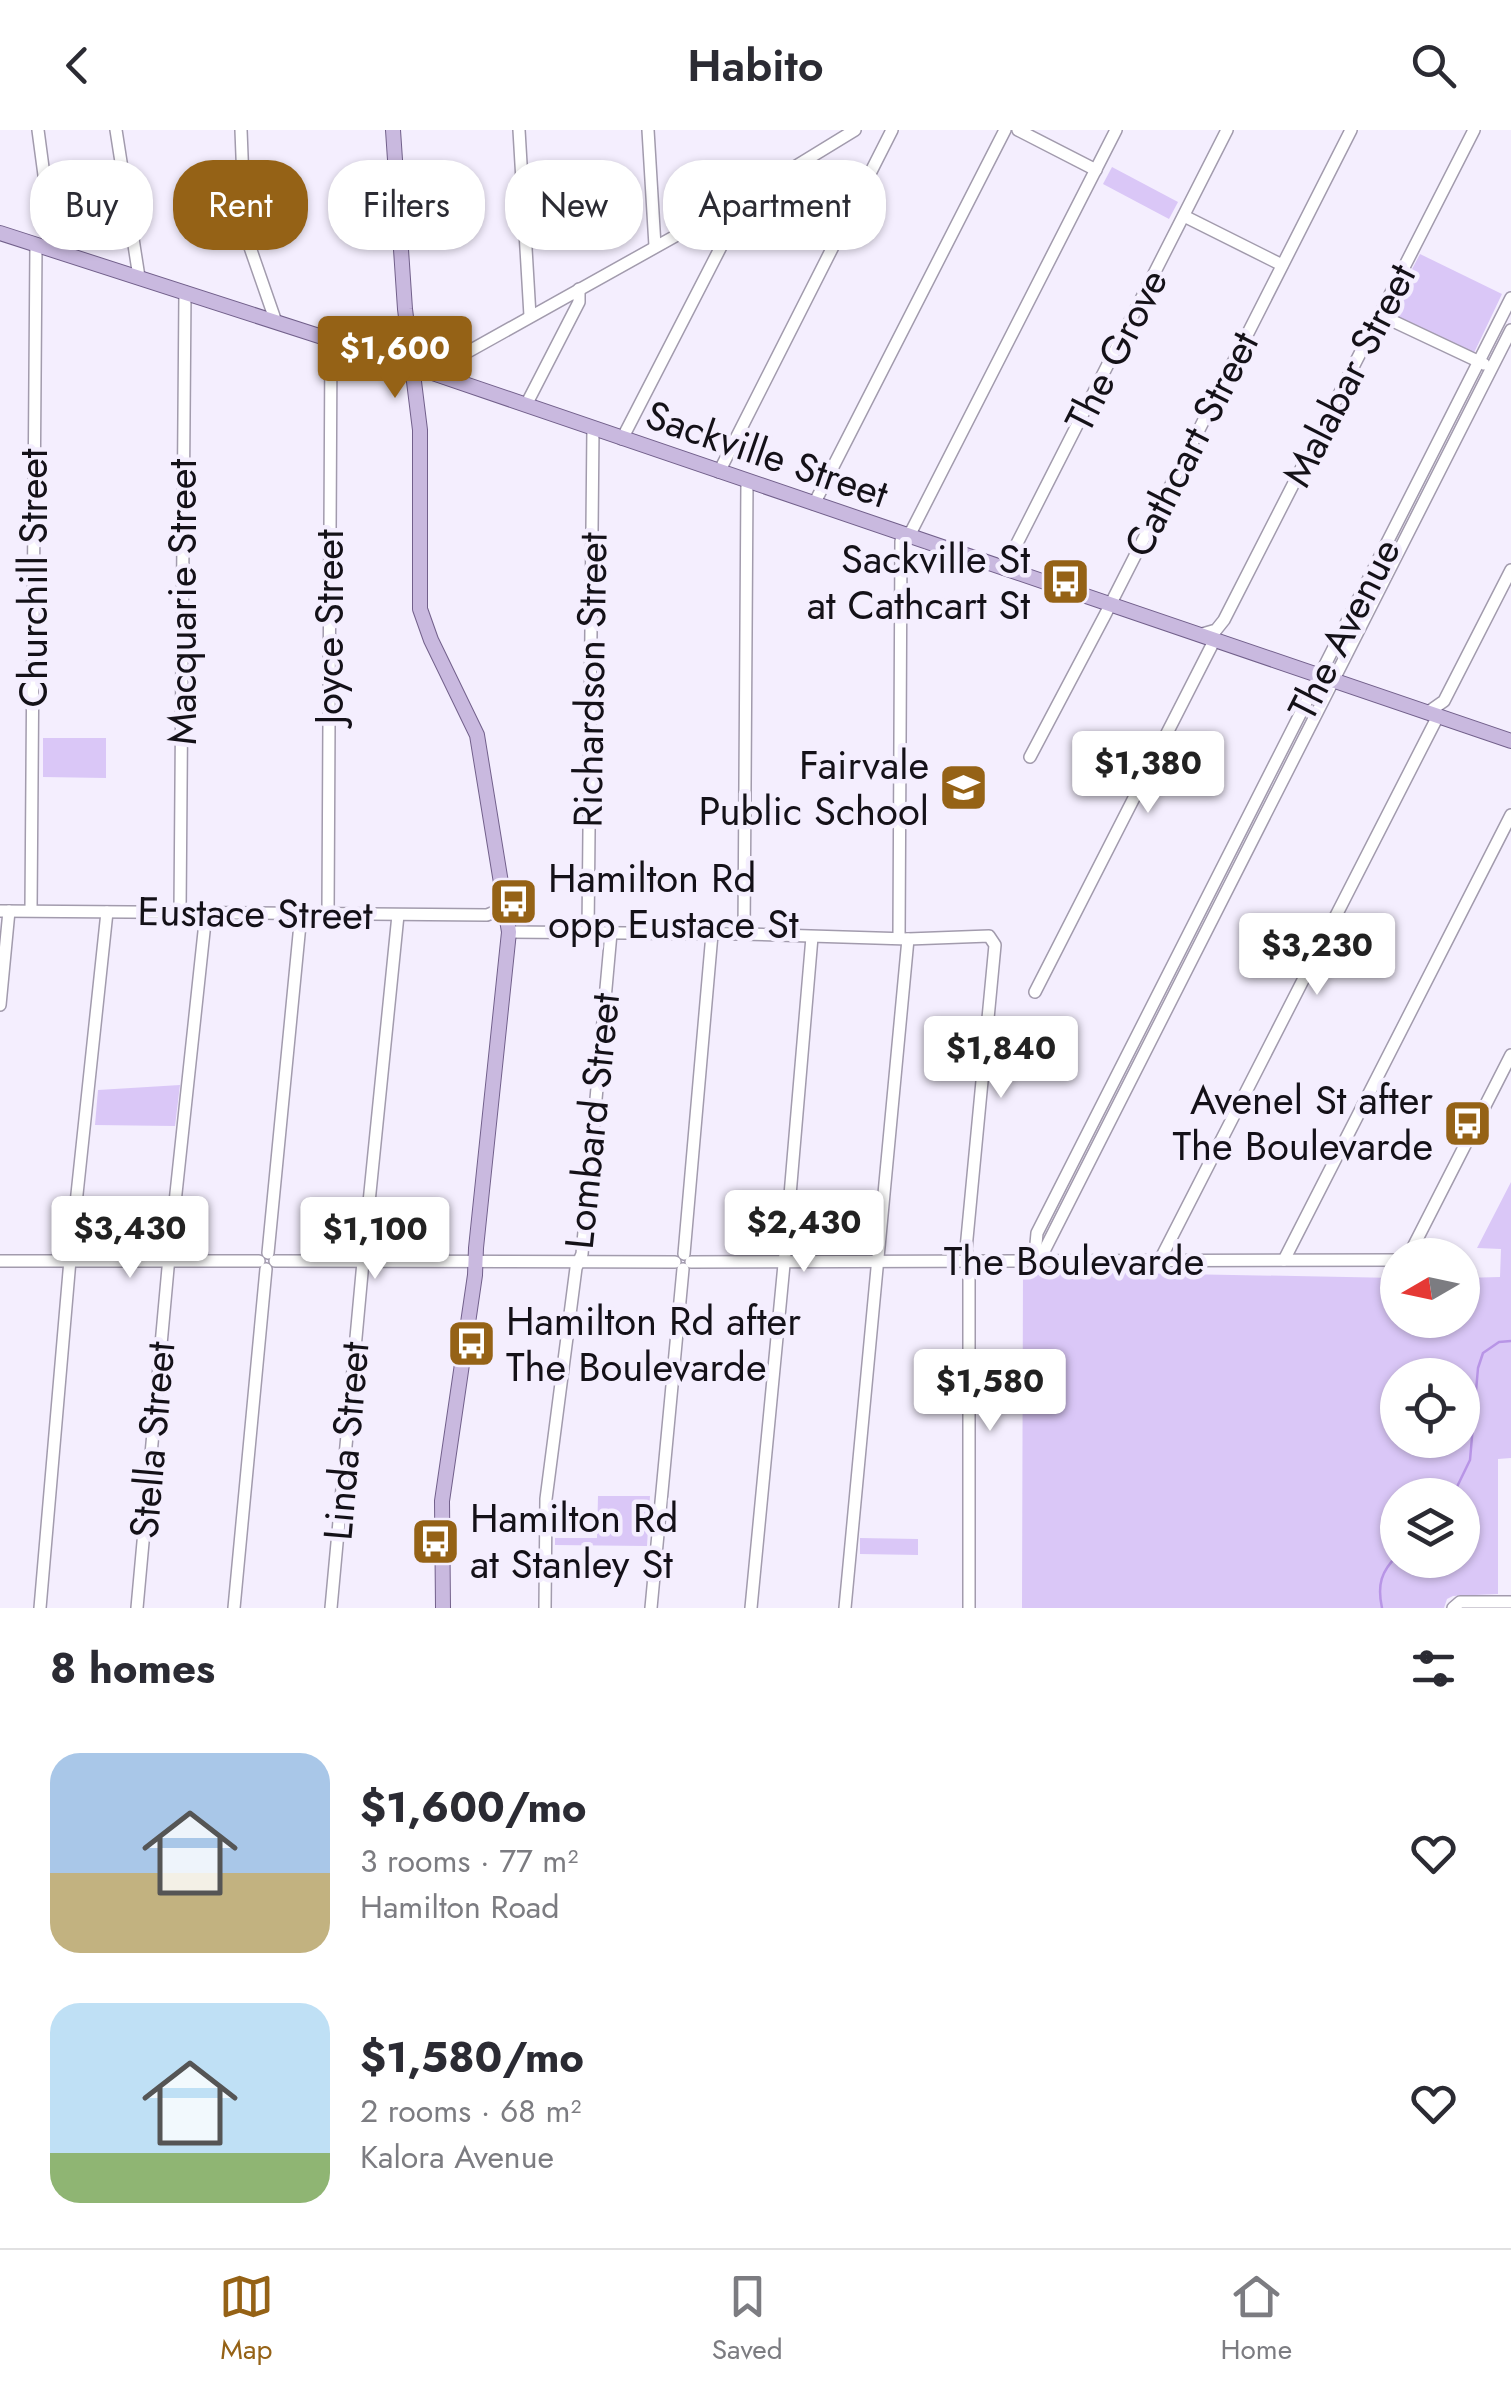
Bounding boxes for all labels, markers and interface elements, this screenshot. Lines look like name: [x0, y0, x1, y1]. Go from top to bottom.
text: Habito: [687, 33, 824, 98]
icon: back: [50, 38, 105, 93]
icon: search: [1406, 38, 1461, 93]
chip: Buy: [30, 160, 153, 250]
chip: Rent: [173, 160, 308, 250]
chip: Filters: [328, 160, 485, 250]
chip: New: [505, 160, 643, 250]
chip: Apartment: [663, 160, 886, 250]
street label: Malabar Street: [1268, 253, 1430, 497]
street label: The Grove: [1050, 259, 1182, 441]
pin: $1,600: [314, 316, 476, 401]
street label: Cathcart Street: [1109, 321, 1273, 567]
text: $1,600: [340, 325, 450, 371]
street label: Sackville Street: [638, 385, 896, 523]
street label: Churchill Street: [4, 448, 62, 707]
street label: Macquarie Street: [153, 459, 211, 745]
street label: The Avenue: [1273, 528, 1415, 730]
street label: Joyce Street: [300, 529, 358, 730]
place label: Sackville St at Cathcart St: [807, 530, 1030, 634]
street label: Richardson Street: [558, 532, 622, 828]
bus stop icon: Sackville St at Cathcart St: [1039, 556, 1091, 608]
pin: $1,380: [1067, 731, 1229, 816]
place label: Fairvale Public School: [698, 736, 929, 840]
text: $1,380: [1094, 740, 1202, 786]
school or university icon: Fairvale Public School: [938, 762, 990, 814]
place label: Hamilton Rd opp Eustace St: [548, 849, 799, 953]
bus stop icon: Hamilton Rd opp Eustace St: [487, 875, 539, 927]
street label: Eustace Street: [137, 882, 373, 944]
pin: $3,230: [1236, 913, 1398, 998]
text: $3,230: [1261, 922, 1373, 968]
street label: Lombard Street: [550, 990, 634, 1252]
pin: $1,840: [920, 1016, 1082, 1101]
text: $1,840: [946, 1025, 1056, 1071]
place label: Avenel St after The Boulevarde: [1172, 1071, 1433, 1175]
bus stop icon: Avenel St after The Boulevarde: [1442, 1097, 1494, 1149]
pin: $2,430: [723, 1190, 885, 1275]
pin: $3,430: [49, 1196, 211, 1281]
pin: $1,100: [294, 1197, 456, 1282]
text: $2,430: [747, 1199, 861, 1245]
text: $3,430: [73, 1205, 187, 1251]
text: $1,100: [322, 1206, 428, 1252]
street label: The Boulevarde: [944, 1232, 1204, 1290]
north arrow: [1380, 1238, 1480, 1338]
map controls: [1380, 1238, 1480, 1578]
place label: Hamilton Rd after The Boulevarde: [506, 1292, 801, 1396]
bus stop icon: Hamilton Rd after The Boulevarde: [445, 1318, 497, 1370]
street label: Stella Street: [115, 1339, 190, 1541]
street label: Linda Street: [308, 1339, 384, 1543]
pin: $1,580: [909, 1349, 1071, 1434]
text: $1,580: [936, 1358, 1044, 1404]
button: locate: [1380, 1358, 1480, 1458]
button: layers: [1380, 1478, 1480, 1578]
place label: Hamilton Rd at Stanley St: [470, 1489, 678, 1593]
bus stop icon: Hamilton Rd at Stanley St: [409, 1515, 461, 1567]
text: 8 homes: [50, 1638, 215, 1699]
icon: filters: [1406, 1641, 1461, 1696]
text: $1,600/mo: [360, 1777, 587, 1838]
icon: home: [130, 1793, 250, 1913]
icon: heart: [1406, 1826, 1461, 1881]
text: 3 rooms · 77 m²: [360, 1838, 578, 1884]
text: Hamilton Road: [360, 1884, 560, 1930]
text: $1,580/mo: [360, 2027, 584, 2088]
icon: home: [130, 2043, 250, 2163]
icon: heart: [1406, 2076, 1461, 2131]
text: 2 rooms · 68 m²: [360, 2088, 581, 2134]
text: Kalora Avenue: [360, 2134, 554, 2180]
tab: Map: [219, 2269, 274, 2370]
tab: Saved: [712, 2269, 783, 2370]
tab: Home: [1220, 2269, 1292, 2370]

